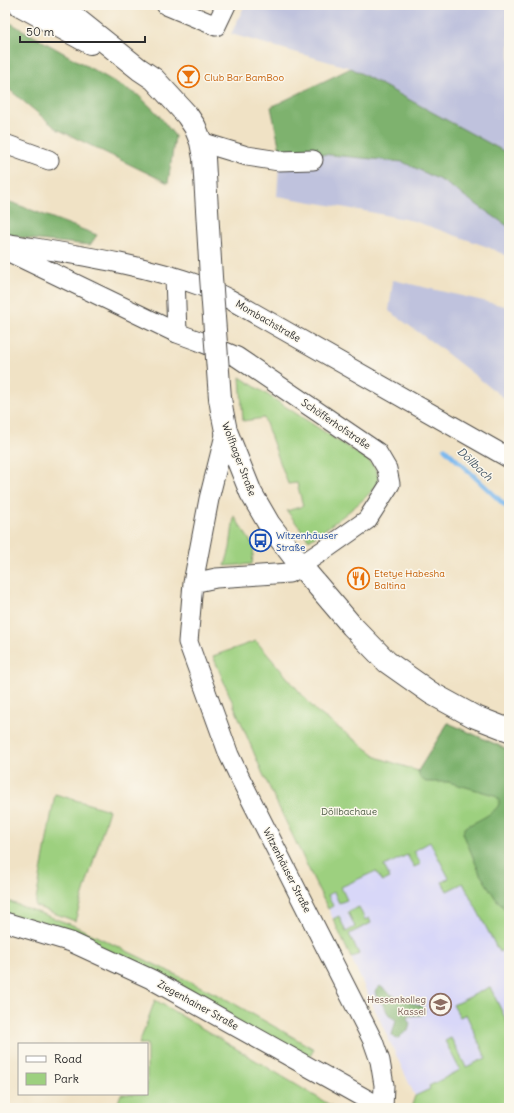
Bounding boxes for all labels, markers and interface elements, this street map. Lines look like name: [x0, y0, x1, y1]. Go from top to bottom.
scale bar: [20, 18, 145, 44]
text: 50 m: [26, 24, 55, 39]
bar icon: Club Bar BamBoo: [176, 64, 202, 90]
place label: Club Bar BamBoo: [204, 71, 284, 84]
street label: Mombachstraße: [233, 297, 303, 345]
street label: Schöfferhofstraße: [299, 396, 373, 452]
street label: Wolfhager Straße: [219, 420, 259, 498]
water label: Döllbach: [454, 444, 496, 484]
bus stop icon: Witzenhäuser Straße: [247, 528, 273, 554]
place label: Witzenhäuser Straße: [276, 529, 338, 554]
restaurant icon: Etetye Habesha Baltina: [346, 566, 372, 592]
place label: Etetye Habesha Baltina: [374, 567, 445, 592]
park label: Döllbachaue: [321, 805, 377, 818]
street label: Witzenhäuser Straße: [260, 825, 314, 915]
street label: Ziegenhainer Straße: [155, 977, 241, 1033]
school or university icon: Hessenkolleg Kassel: [428, 992, 454, 1018]
place label: Hessenkolleg Kassel: [367, 993, 426, 1018]
legend: [18, 1043, 148, 1095]
text: Road: [54, 1051, 82, 1066]
text: Park: [54, 1071, 79, 1086]

